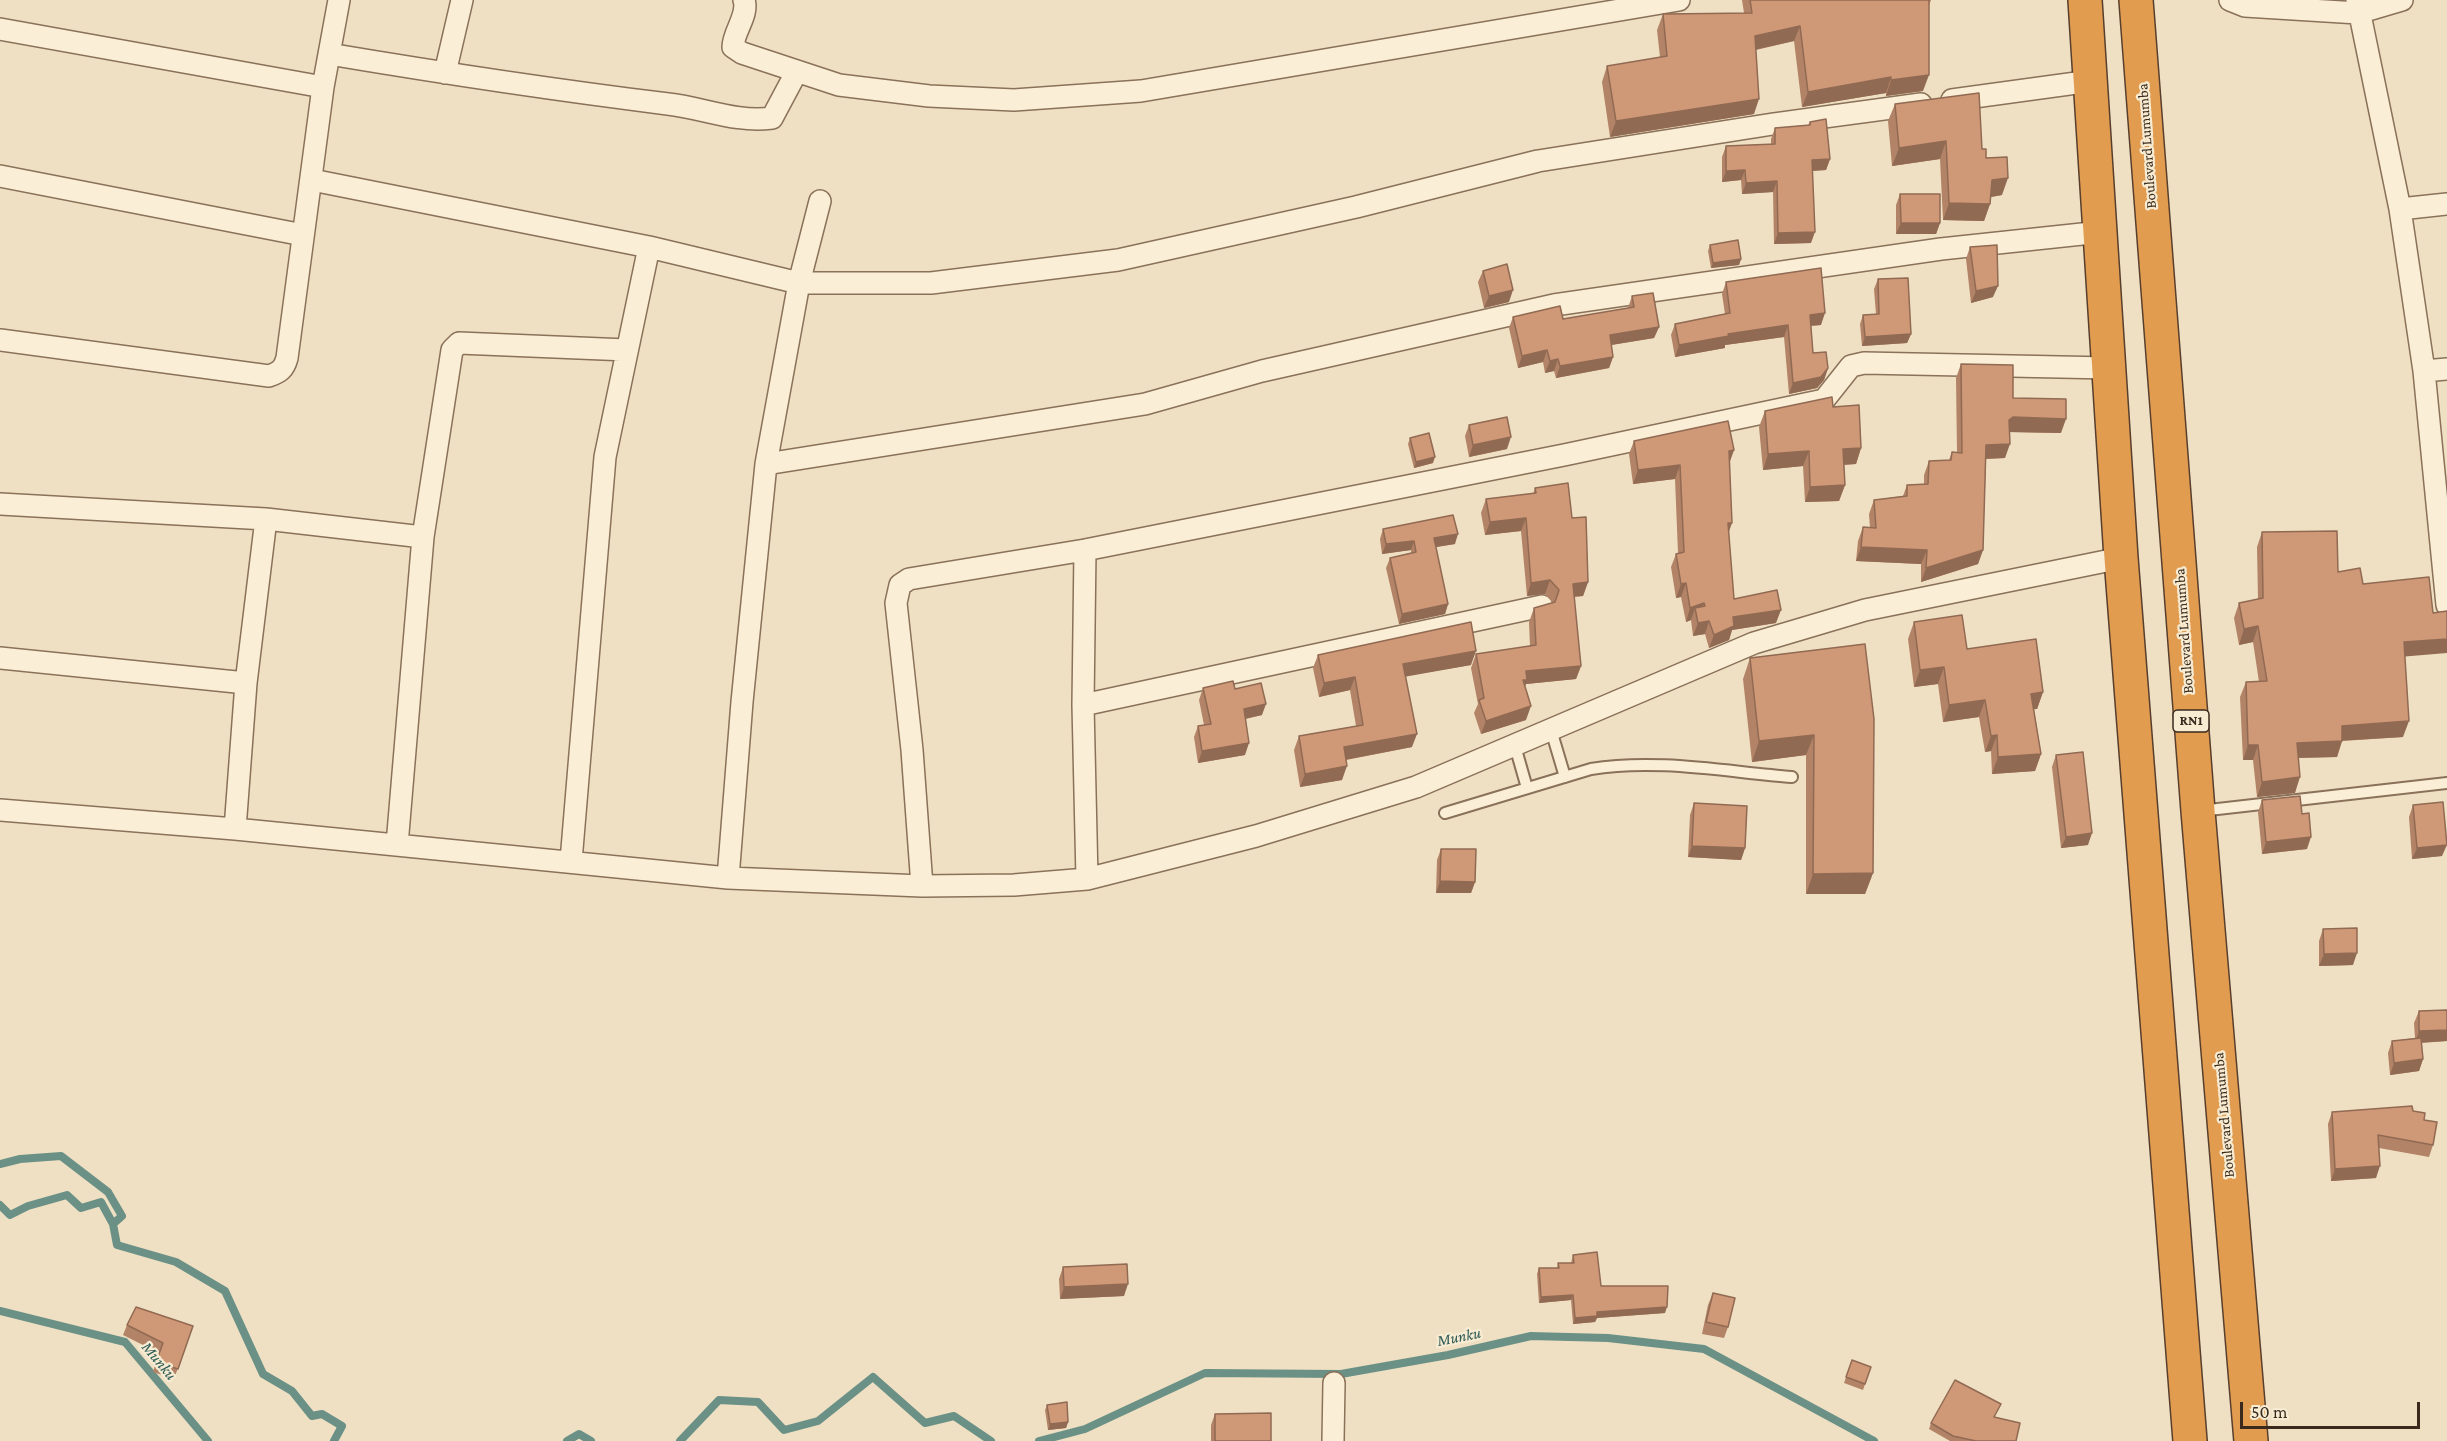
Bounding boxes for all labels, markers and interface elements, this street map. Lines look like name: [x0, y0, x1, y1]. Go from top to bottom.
street label: Boulevard Lumumba: [2134, 83, 2160, 209]
street label: Boulevard Lumumba: [2171, 568, 2197, 694]
road number: RN1: [2173, 710, 2209, 732]
street label: Boulevard Lumumba: [2210, 1052, 2238, 1178]
water label: Munku: [1435, 1323, 1483, 1351]
water label: Munku: [137, 1338, 181, 1384]
scale bar: [2243, 1390, 2423, 1428]
text: 50 m: [2251, 1402, 2288, 1422]

